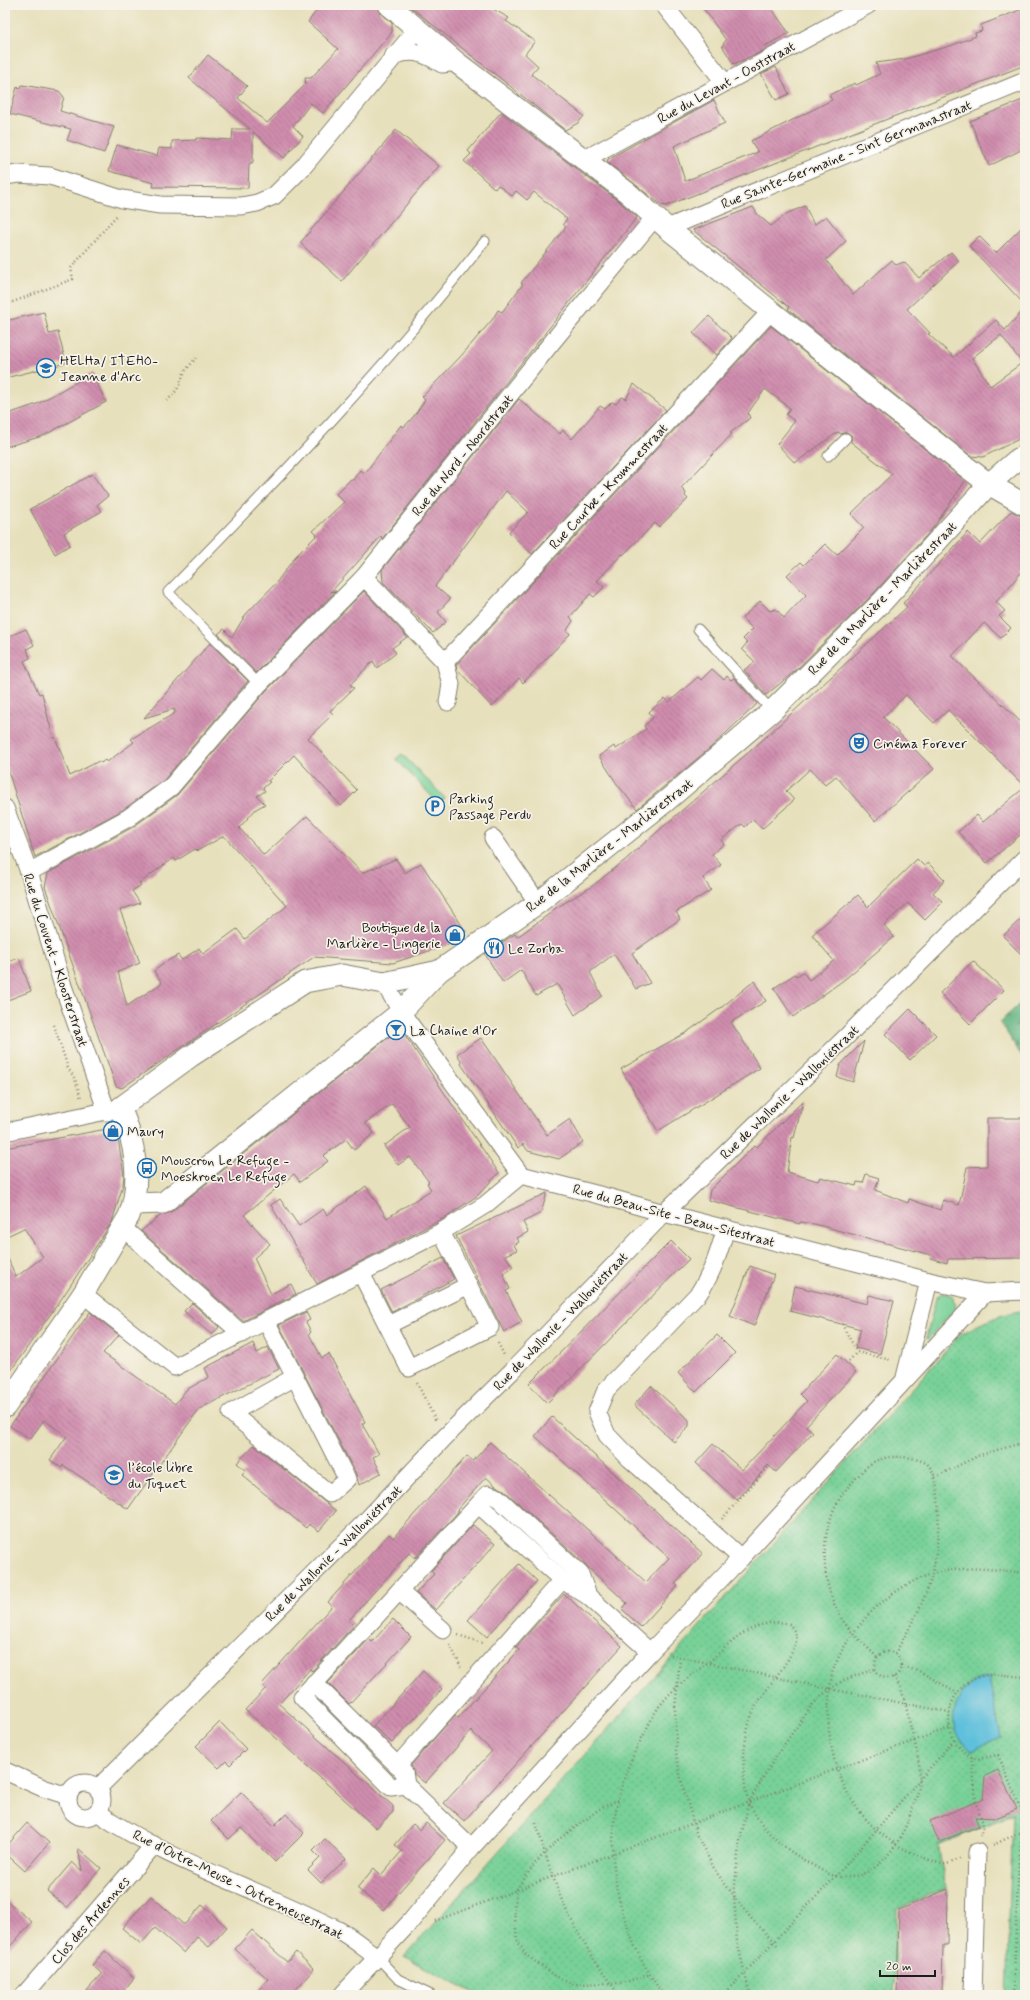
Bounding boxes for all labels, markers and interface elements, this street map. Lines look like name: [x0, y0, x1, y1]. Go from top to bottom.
street label: Rue du Levant - Ooststraat: [655, 38, 798, 128]
street label: Rue Sainte-Germaine - Sint Germanastraat: [719, 96, 974, 214]
place label: HELHa/ ITEHO- Jeanne d'Arc: [60, 352, 158, 386]
school or university icon: HELHa/ ITEHO- Jeanne d'Arc: [35, 357, 57, 379]
street label: Rue du Nord - Noordstraat: [408, 391, 517, 520]
street label: Rue Courbe - Krommestraat: [545, 420, 672, 554]
street label: Rue de la Marlière - Marlièrestraat: [804, 518, 961, 679]
theatre icon: Cinéma Forever: [848, 732, 870, 754]
place label: Cinéma Forever: [873, 735, 967, 753]
street label: Rue de la Marlière - Marlièrestraat: [523, 775, 697, 917]
place label: Parking Passage Perdu: [449, 790, 531, 824]
parking icon: Parking Passage Perdu: [424, 795, 446, 817]
street label: Rue du Couvent - Kloosterstraat: [18, 871, 92, 1049]
place label: Boutique de la Marlière - Lingerie: [327, 919, 441, 954]
shop icon: Boutique de la Marlière - Lingerie: [444, 924, 466, 946]
restaurant icon: Le Zorba: [483, 937, 505, 959]
place label: Le Zorba: [508, 940, 564, 958]
bar icon: La Chaine d'Or: [385, 1019, 407, 1041]
place label: La Chaine d'Or: [410, 1022, 497, 1040]
street label: Rue de Wallonie - Walloniëstraat: [716, 1022, 863, 1164]
shop icon: Maury: [102, 1120, 124, 1142]
place label: Maury: [127, 1123, 164, 1141]
place label: Mouscron Le Refuge - Moeskroen Le Refuge: [161, 1152, 290, 1188]
bus stop icon: Mouscron Le Refuge - Moeskroen Le Refuge: [136, 1157, 158, 1179]
street label: Rue du Beau-Site - Beau-Sitestraat: [571, 1180, 777, 1252]
street label: Rue de Wallonie - Walloniëstraat: [490, 1248, 632, 1395]
place label: l’école libre du Tuquet: [128, 1459, 193, 1493]
school or university icon: l’école libre du Tuquet: [103, 1464, 125, 1486]
street label: Rue de Wallonie - Walloniëstraat: [261, 1481, 406, 1626]
street label: Rue d'Outre-Meuse - Outremeusestraat: [130, 1826, 346, 1944]
street label: Clos des Ardennes: [48, 1873, 134, 1968]
scale bar: [880, 1952, 935, 1978]
text: 20 m: [886, 1959, 912, 1975]

